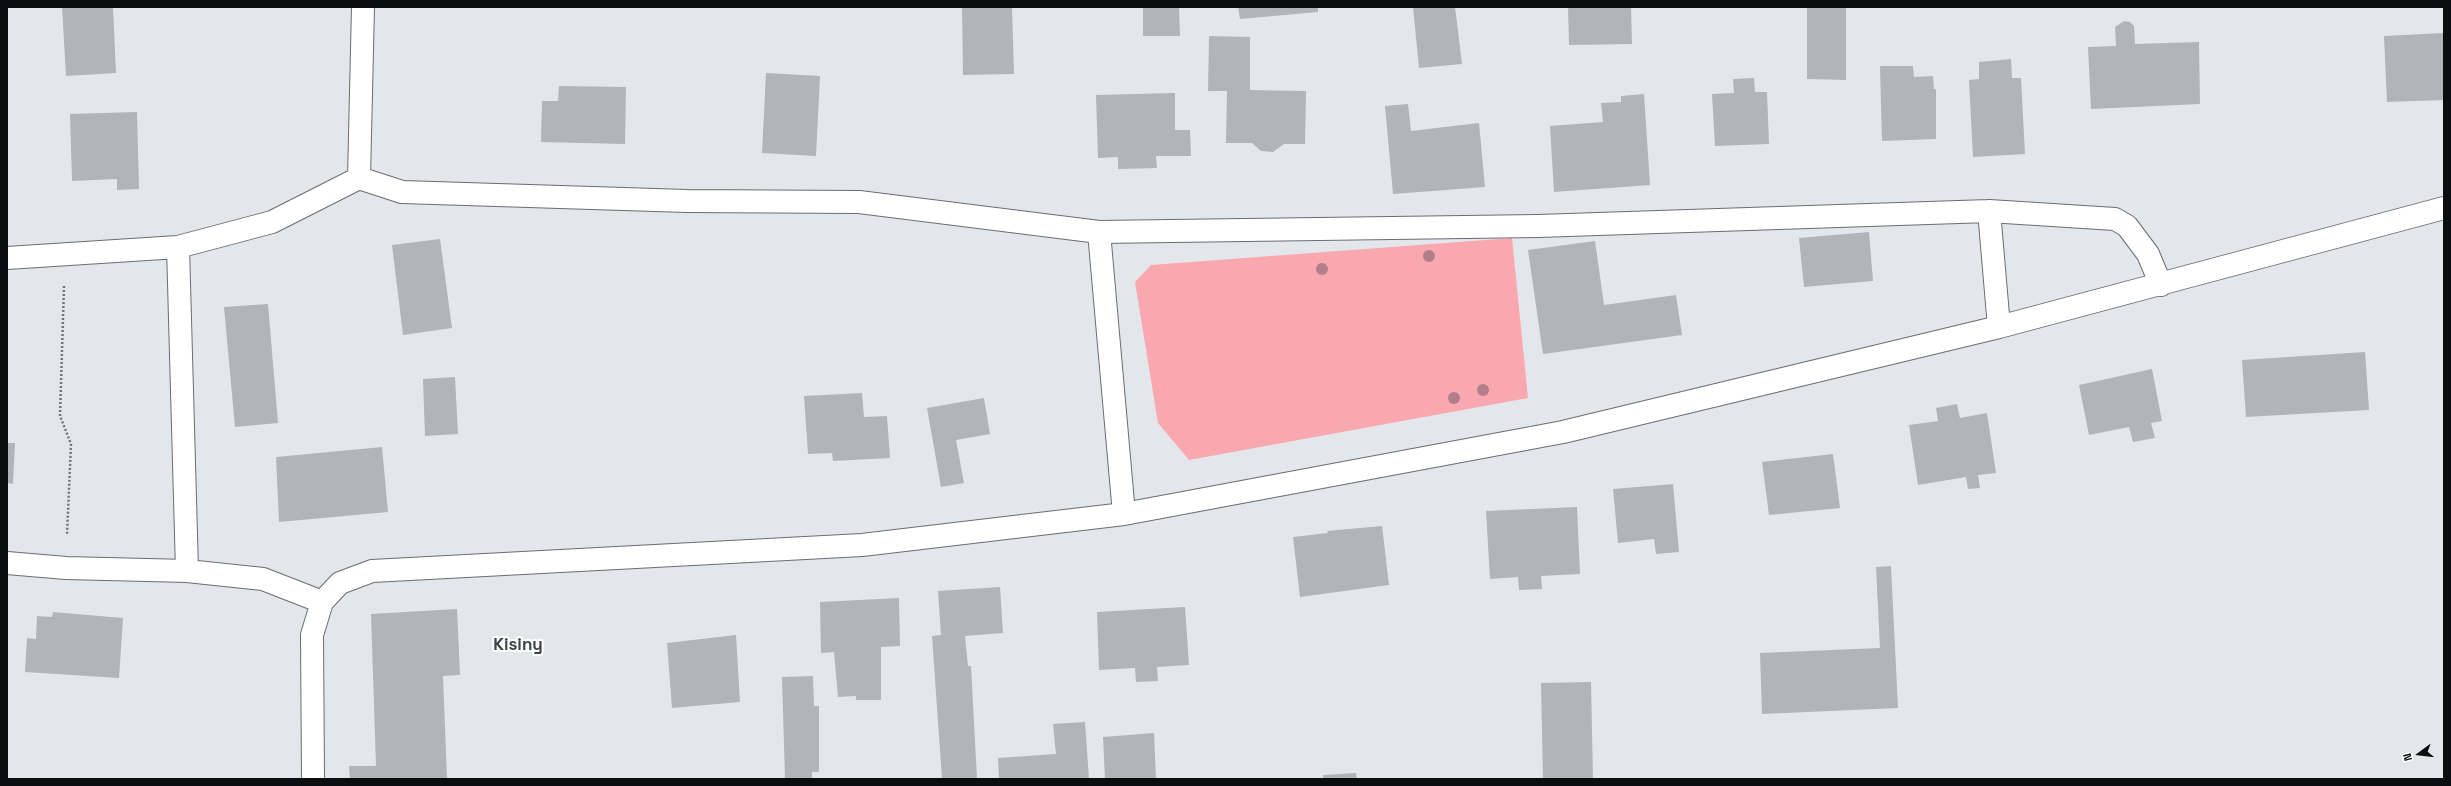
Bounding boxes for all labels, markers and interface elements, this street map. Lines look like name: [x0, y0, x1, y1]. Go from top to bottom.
district label: Kisiny: [493, 635, 543, 655]
north arrow: [2399, 734, 2439, 774]
text: N: [2400, 752, 2415, 762]

